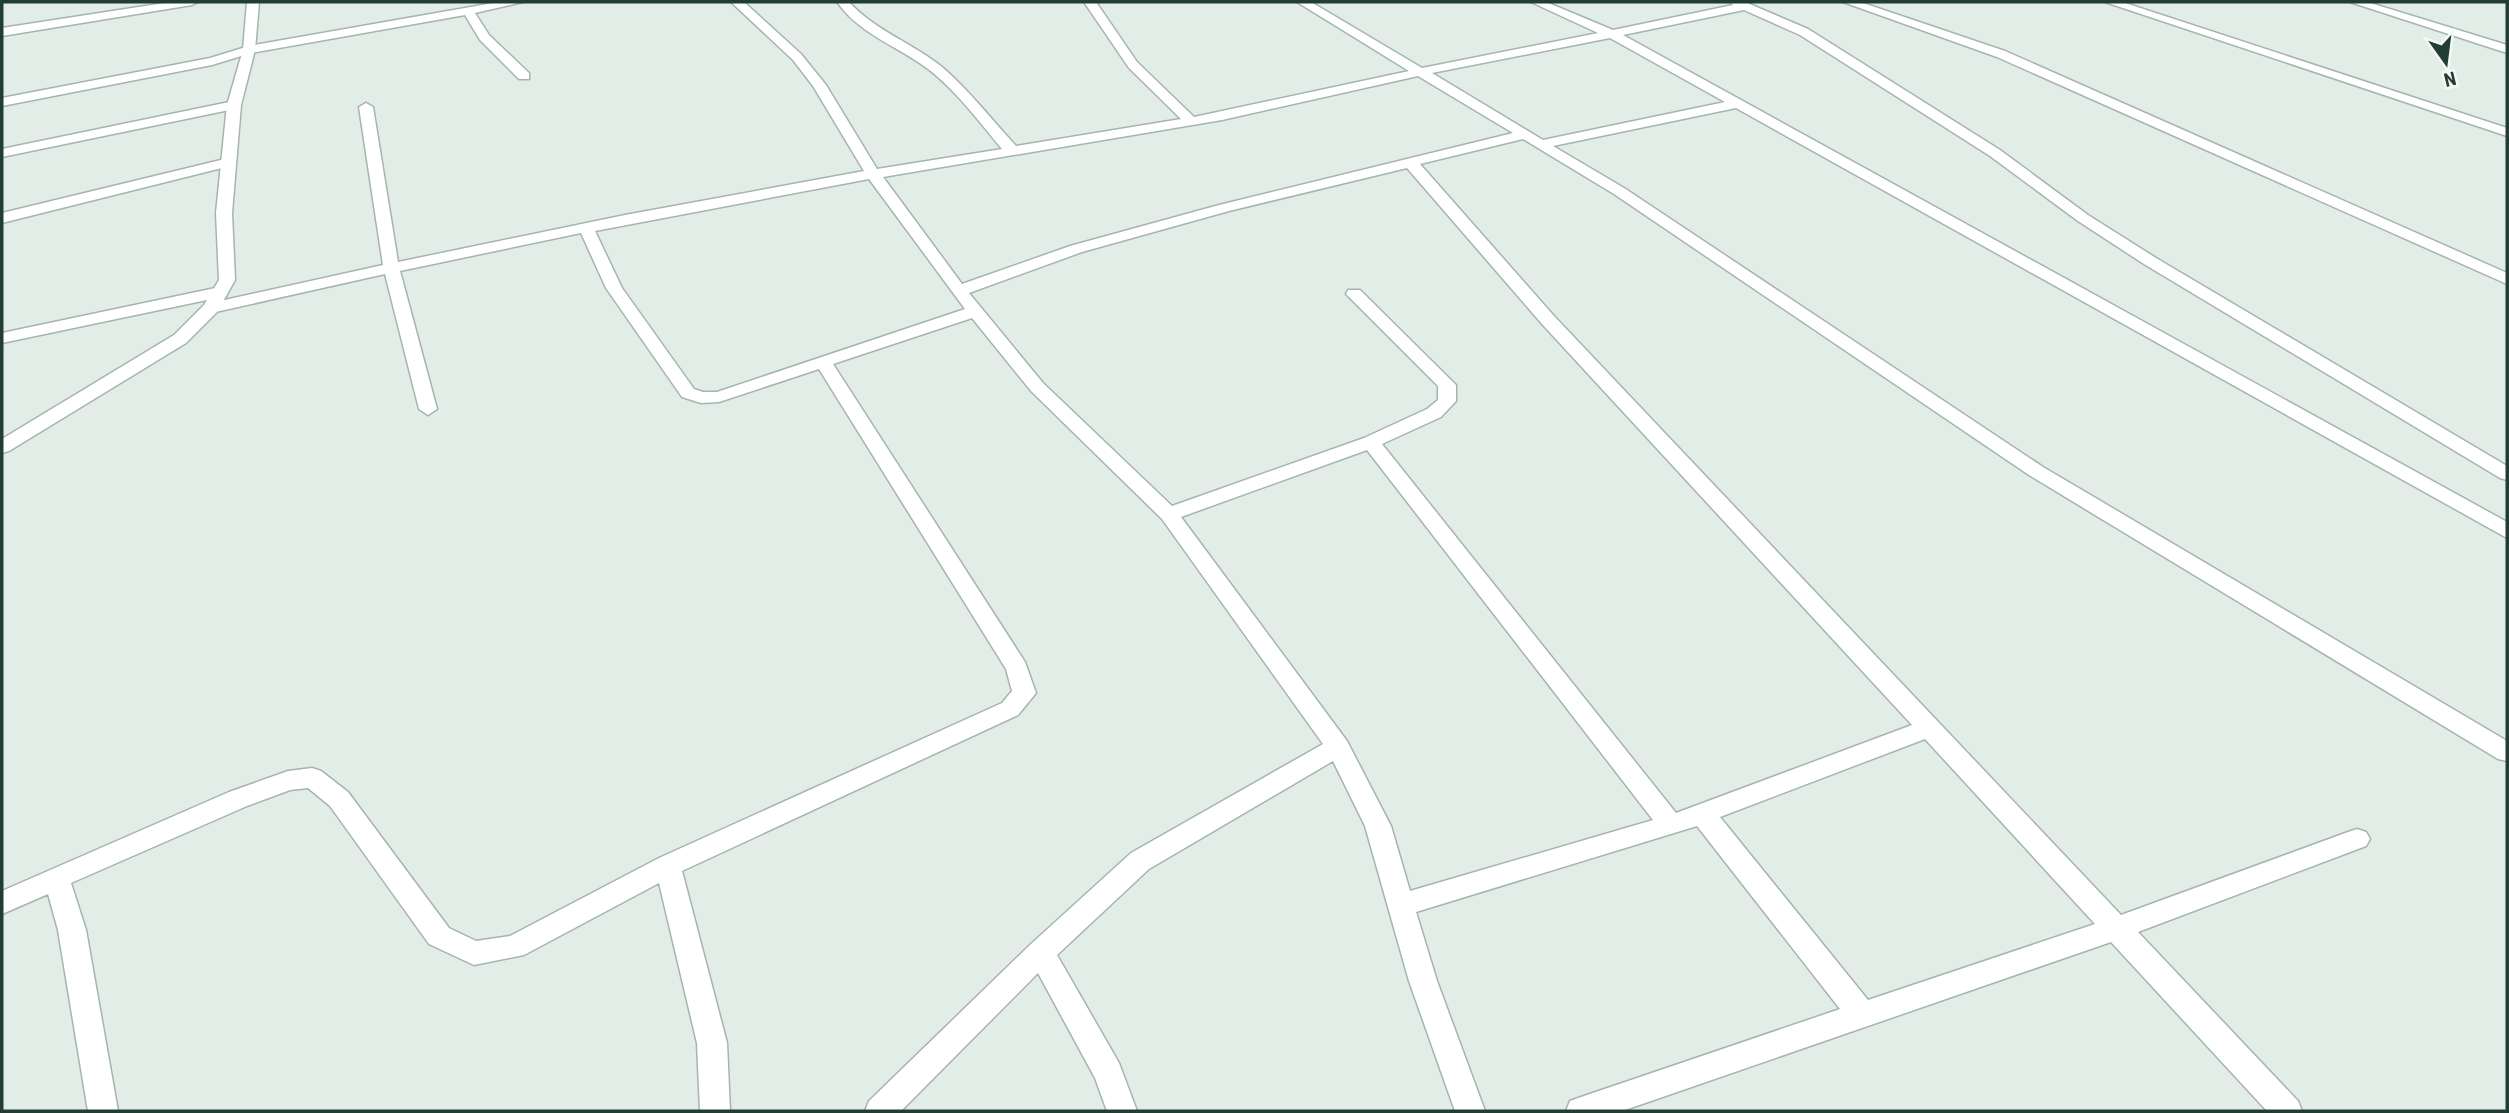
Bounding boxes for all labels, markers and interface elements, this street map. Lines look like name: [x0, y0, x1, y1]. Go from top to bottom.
north arrow: [2411, 28, 2481, 98]
text: N: [2442, 66, 2458, 92]

